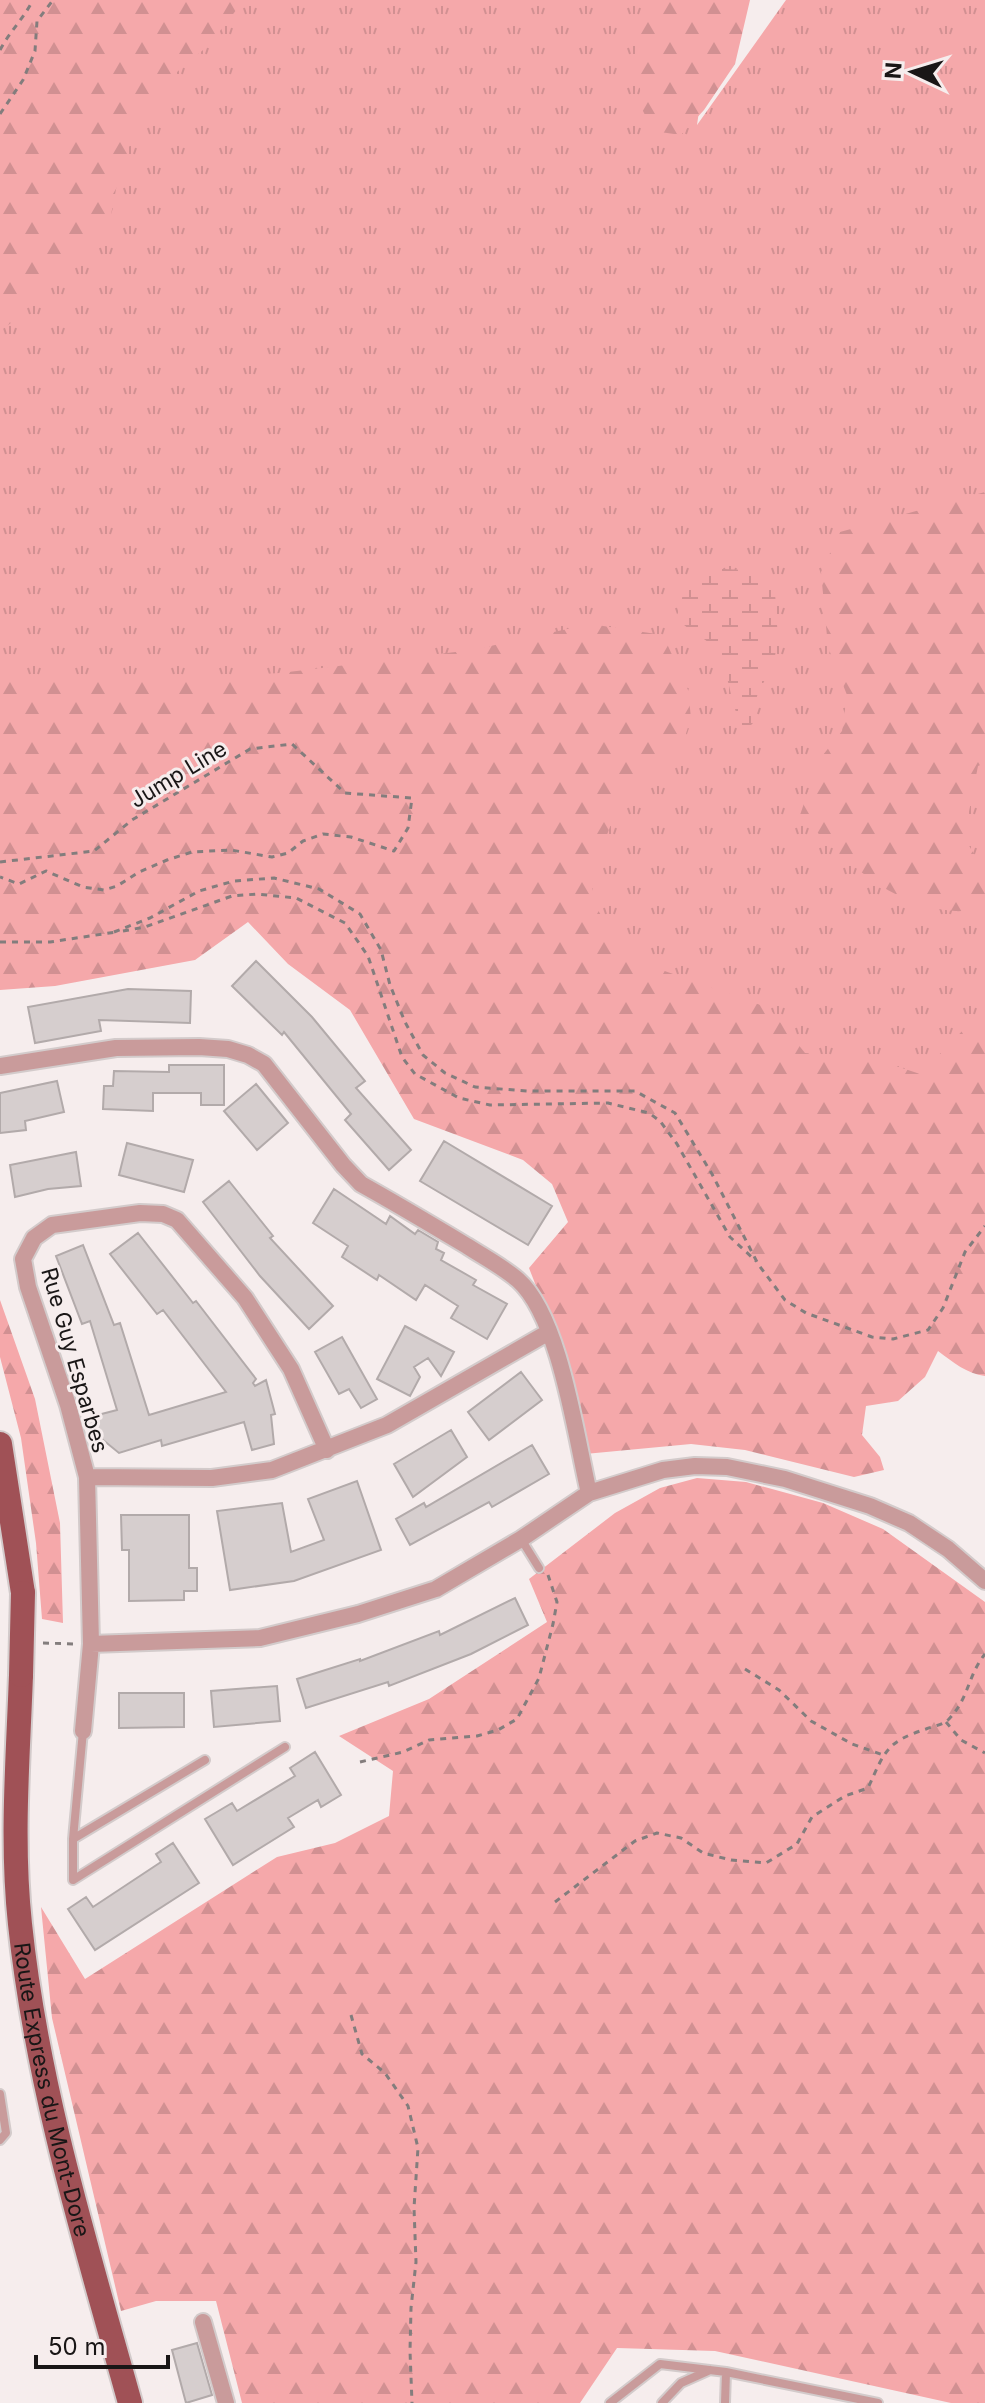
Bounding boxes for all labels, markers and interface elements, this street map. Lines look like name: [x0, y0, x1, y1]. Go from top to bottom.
north arrow: [873, 32, 953, 112]
text: N: [879, 61, 907, 80]
street label: Jump Line: [125, 735, 231, 813]
street label: Rue Guy Esparbes: [36, 1264, 114, 1456]
street label: Route Express du Mont-Dore: [9, 1941, 96, 2240]
scale bar: [36, 2319, 168, 2369]
text: 50 m: [48, 2332, 106, 2361]

